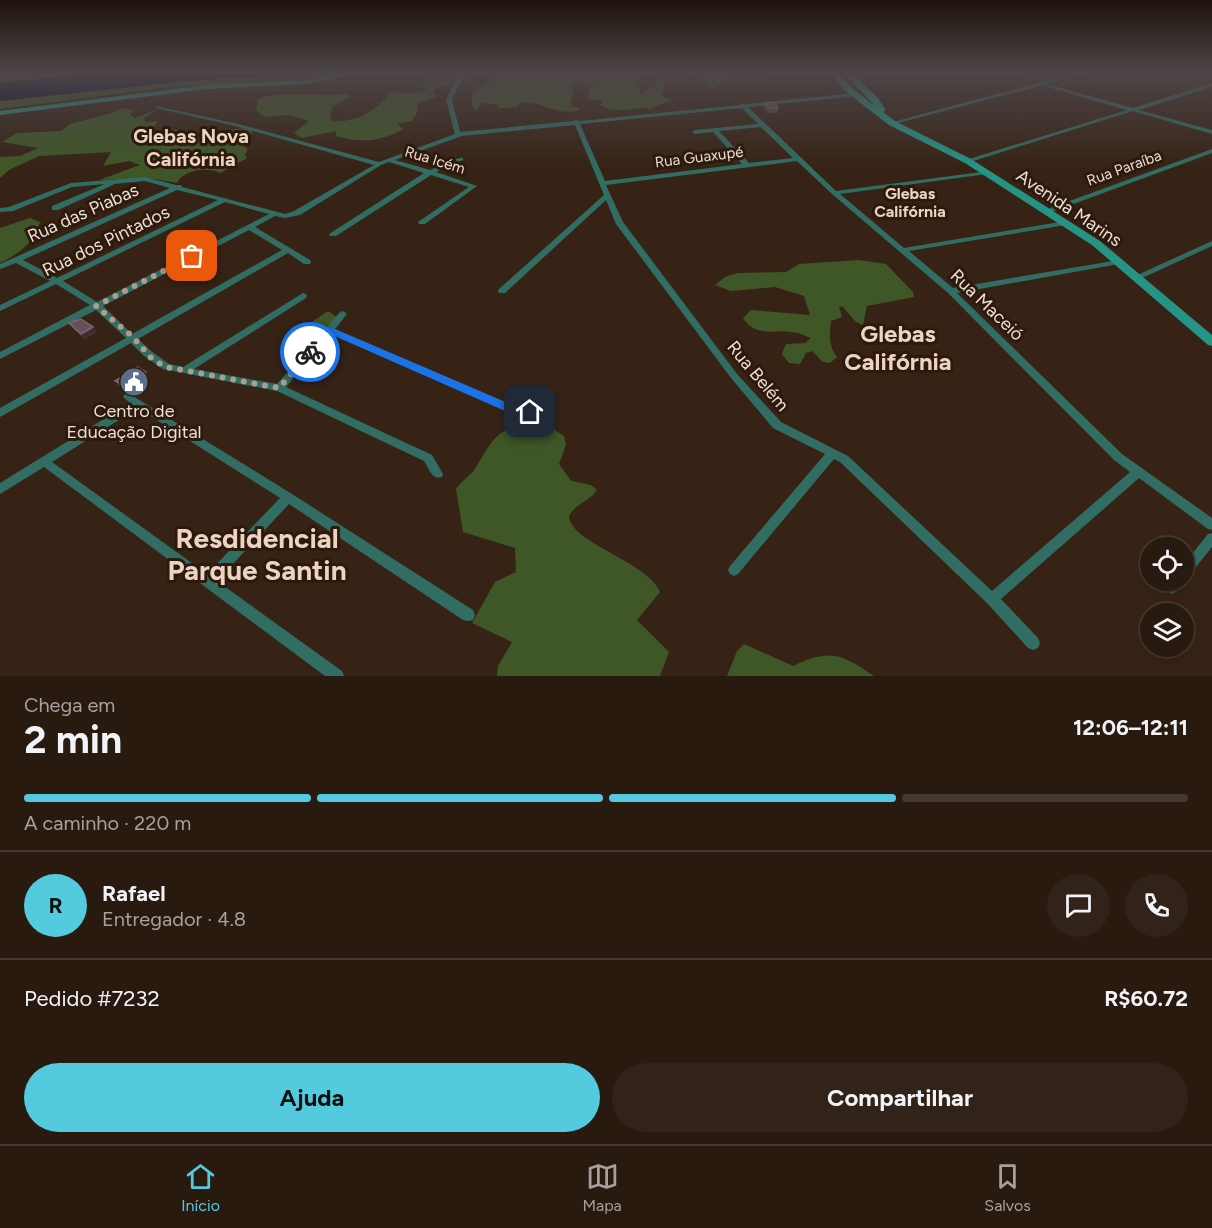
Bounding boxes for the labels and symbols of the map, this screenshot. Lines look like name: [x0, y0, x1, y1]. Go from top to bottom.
district label: Glebas Nova Califórnia: [133, 124, 249, 171]
street label: Rua Icém: [403, 142, 467, 178]
street label: Rua Guaxupé: [654, 143, 744, 171]
street label: Rua Paraíba: [1084, 146, 1164, 190]
street label: Avenida Marins: [1012, 165, 1126, 251]
street label: Rua das Piabas: [24, 179, 142, 247]
district label: Glebas Califórnia: [874, 184, 946, 221]
street label: Rua dos Pintados: [39, 201, 173, 281]
pin: [166, 230, 217, 281]
street label: Rua Maceió: [946, 265, 1028, 345]
district label: Glebas Califórnia: [844, 319, 952, 376]
courier: [280, 322, 340, 382]
street label: Rua Belém: [722, 336, 794, 416]
public building icon: Centro de Educação Digital: [118, 366, 150, 398]
pin: [504, 386, 555, 437]
place label: Centro de Educação Digital: [66, 400, 202, 443]
district label: Resdidencial Parque Santin: [167, 521, 347, 587]

